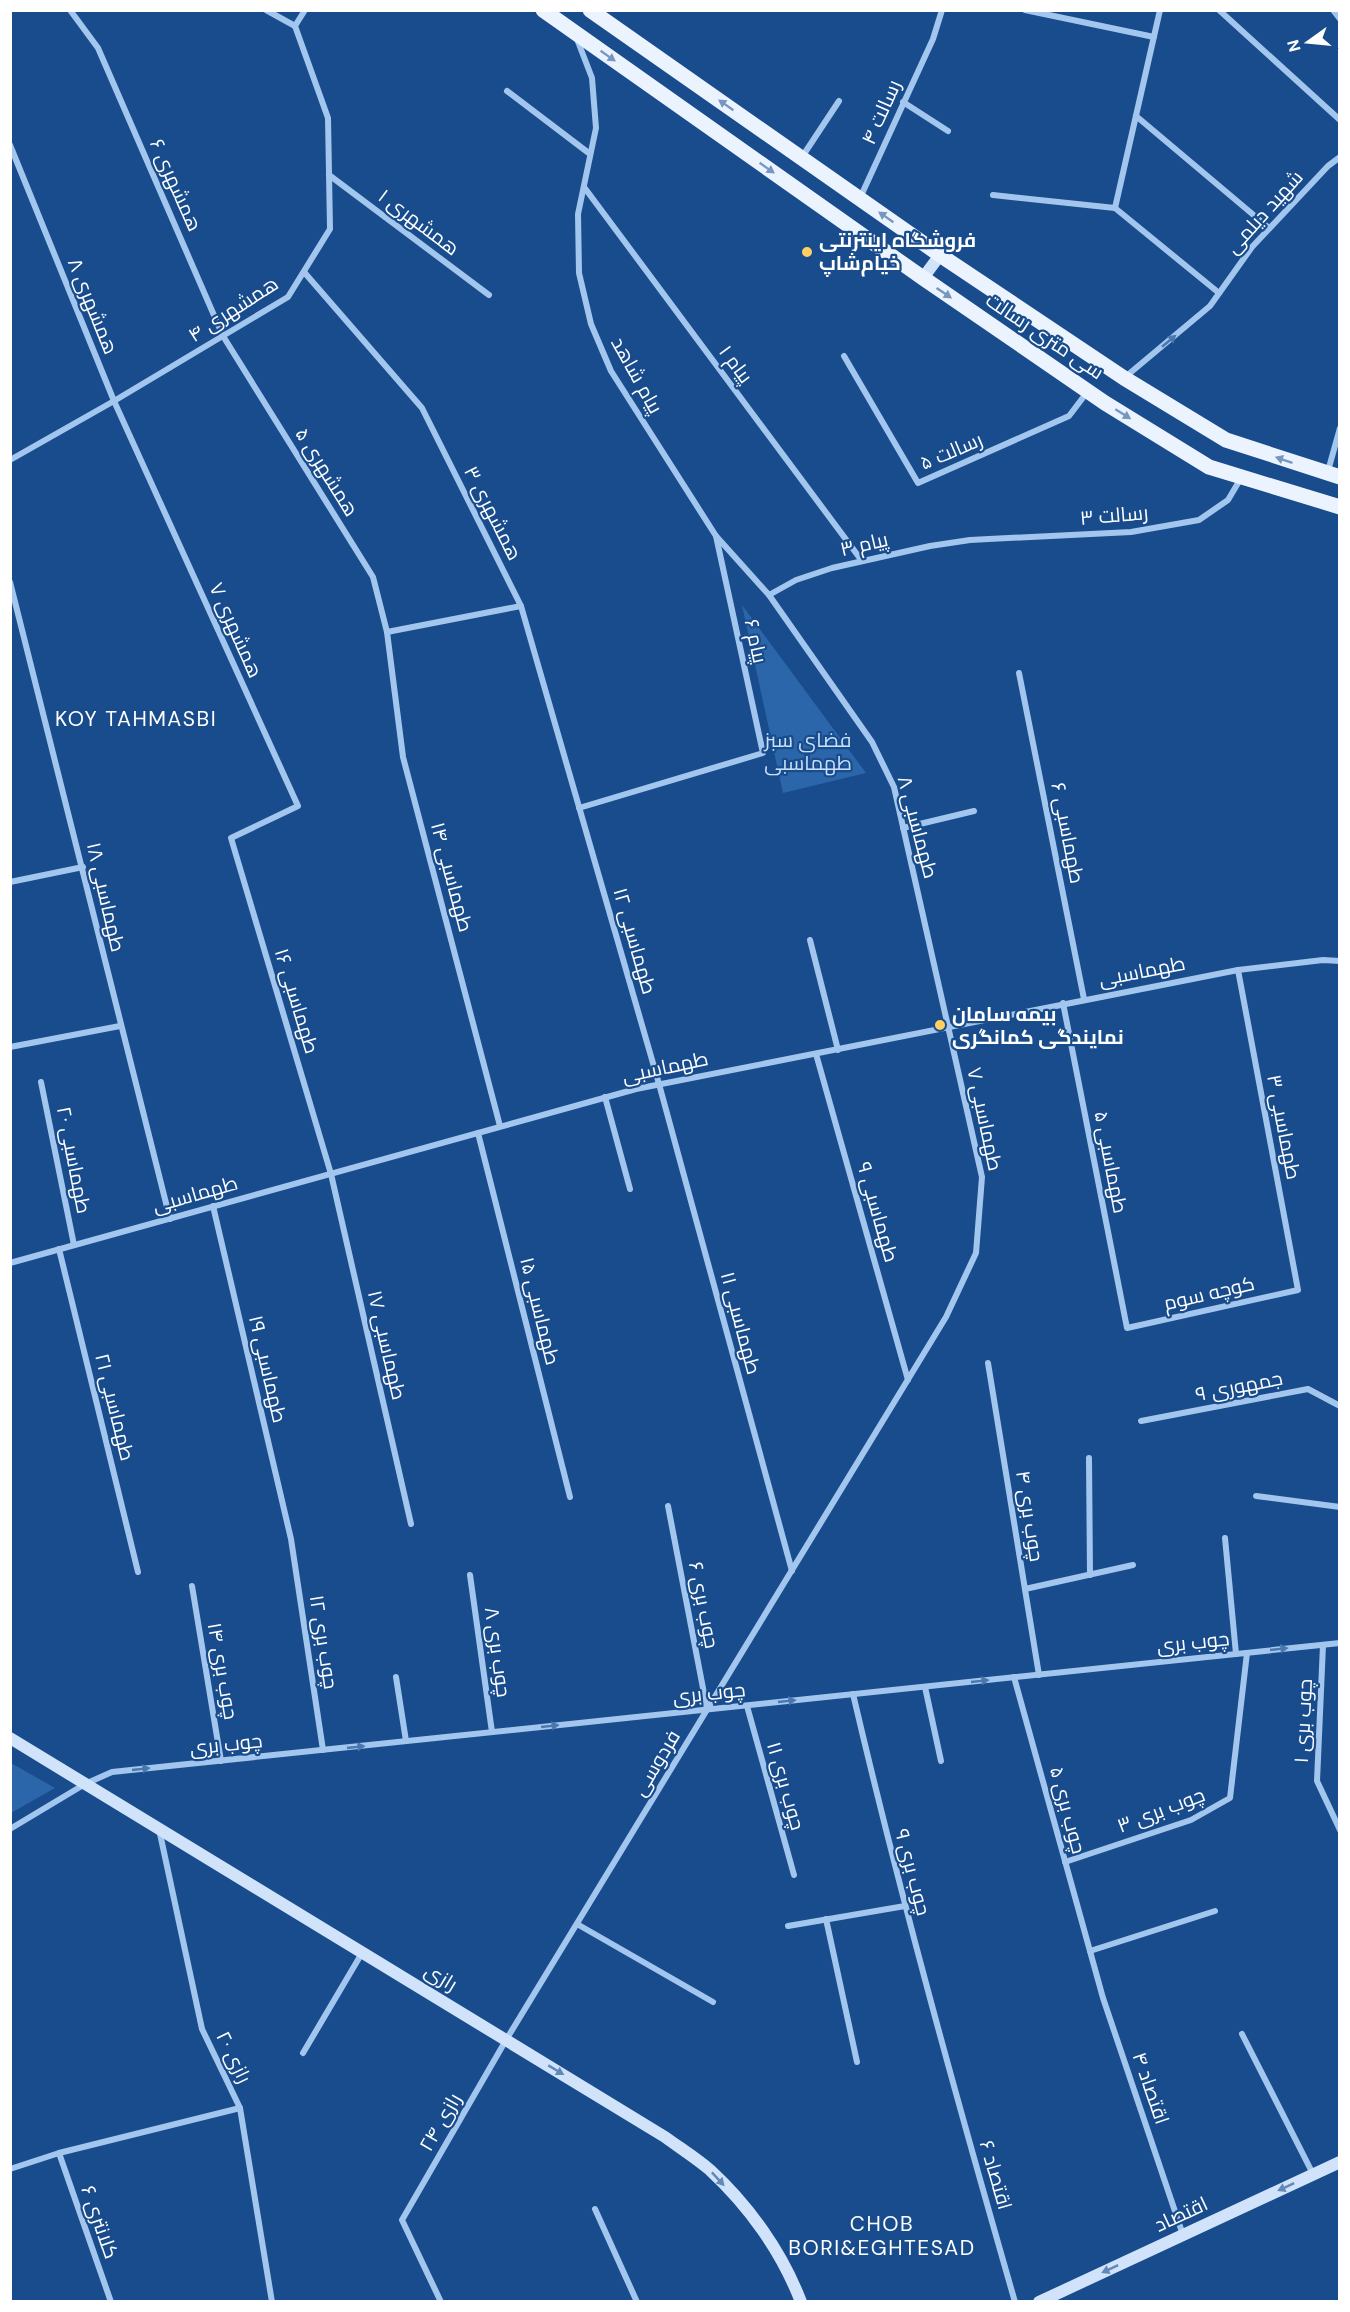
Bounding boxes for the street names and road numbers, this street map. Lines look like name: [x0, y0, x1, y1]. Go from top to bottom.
street label: ۴ رسالت: [855, 76, 907, 148]
street label: ۶ همشهری: [144, 135, 208, 235]
street label: شهید دیلمی: [1220, 165, 1308, 259]
street label: ۱ همشهری: [373, 183, 465, 261]
street label: ۸ همشهری: [62, 254, 124, 358]
street label: همشهری ۴: [183, 270, 283, 348]
street label: سی متری رسالت: [981, 287, 1109, 385]
street label: پیام شاهد: [604, 332, 669, 419]
street label: ۱ پیام: [712, 340, 759, 389]
street label: ۵ همشهری: [289, 423, 365, 521]
street label: ۵ رسالت: [916, 426, 986, 476]
street label: ۳ همشهری: [458, 461, 528, 565]
street label: ۳ رسالت: [1079, 499, 1149, 531]
street label: ۳ پیام: [837, 526, 891, 563]
street label: ۷ همشهری: [203, 578, 269, 682]
street label: ۶ پیام: [738, 617, 773, 666]
street label: ۸ طهماسبی: [892, 773, 944, 881]
street label: ۶ طهماسبی: [1045, 780, 1091, 886]
street label: ۱۴ طهماسبی: [425, 819, 479, 935]
street label: ۱۸ طهماسبی: [81, 840, 131, 954]
street label: ۱۲ طهماسبی: [607, 885, 663, 997]
street label: ۱۶ طهماسبی: [269, 945, 325, 1057]
street label: طهماسبی: [1097, 950, 1187, 992]
street label: طهماسبی: [619, 1045, 711, 1089]
street label: ۷ طهماسبی: [961, 1065, 1009, 1173]
street label: ۳ طهماسبی: [1261, 1072, 1307, 1182]
street label: ۲۰ طهماسبی: [51, 1104, 97, 1216]
street label: ۵ طهماسبی: [1088, 1109, 1134, 1215]
street label: ۹ طهماسبی: [851, 1159, 905, 1265]
street label: طهماسبی: [149, 1169, 241, 1219]
street label: ۱۵ طهماسبی: [514, 1254, 566, 1368]
street label: ۱۱ طهماسبی: [715, 1269, 767, 1377]
street label: کوچه سوم: [1161, 1270, 1257, 1317]
street label: ۱۷ طهماسبی: [362, 1288, 412, 1402]
street label: ۱۹ طهماسبی: [243, 1313, 293, 1425]
street label: ۲۱ طهماسبی: [89, 1351, 141, 1463]
street label: ۹ جمهوری: [1193, 1365, 1285, 1407]
street label: ۴ چوب بری: [1010, 1469, 1050, 1563]
street label: ۶ چوب بری: [683, 1559, 725, 1651]
street label: ۱۲ چوب بری: [304, 1593, 344, 1691]
street label: ۸ چوب بری: [479, 1605, 517, 1699]
street label: ۱۴ چوب بری: [202, 1621, 244, 1721]
street label: چوب بری: [1155, 1625, 1231, 1659]
street label: چوب بری: [671, 1676, 747, 1710]
street label: ۱ چوب بری: [1288, 1678, 1318, 1764]
street label: فردوسی: [626, 1725, 686, 1801]
street label: چوب بری: [188, 1727, 264, 1761]
street label: ۱۱ چوب بری: [761, 1739, 811, 1833]
street label: ۵ چوب بری: [1044, 1764, 1092, 1856]
street label: ۳ چوب بری: [1113, 1781, 1209, 1839]
street label: ۹ چوب بری: [889, 1826, 937, 1918]
street label: رازی: [420, 1957, 462, 1997]
street label: رازی ۲۰: [210, 2027, 258, 2087]
street label: ۴ اقتصاد: [1127, 2048, 1175, 2128]
street label: رازی ۲۴: [413, 2088, 467, 2156]
street label: ۶ اقتصاد: [974, 2137, 1018, 2213]
street label: کلانتری ۶: [75, 2182, 125, 2262]
street label: اقتصاد: [1150, 2190, 1212, 2238]

